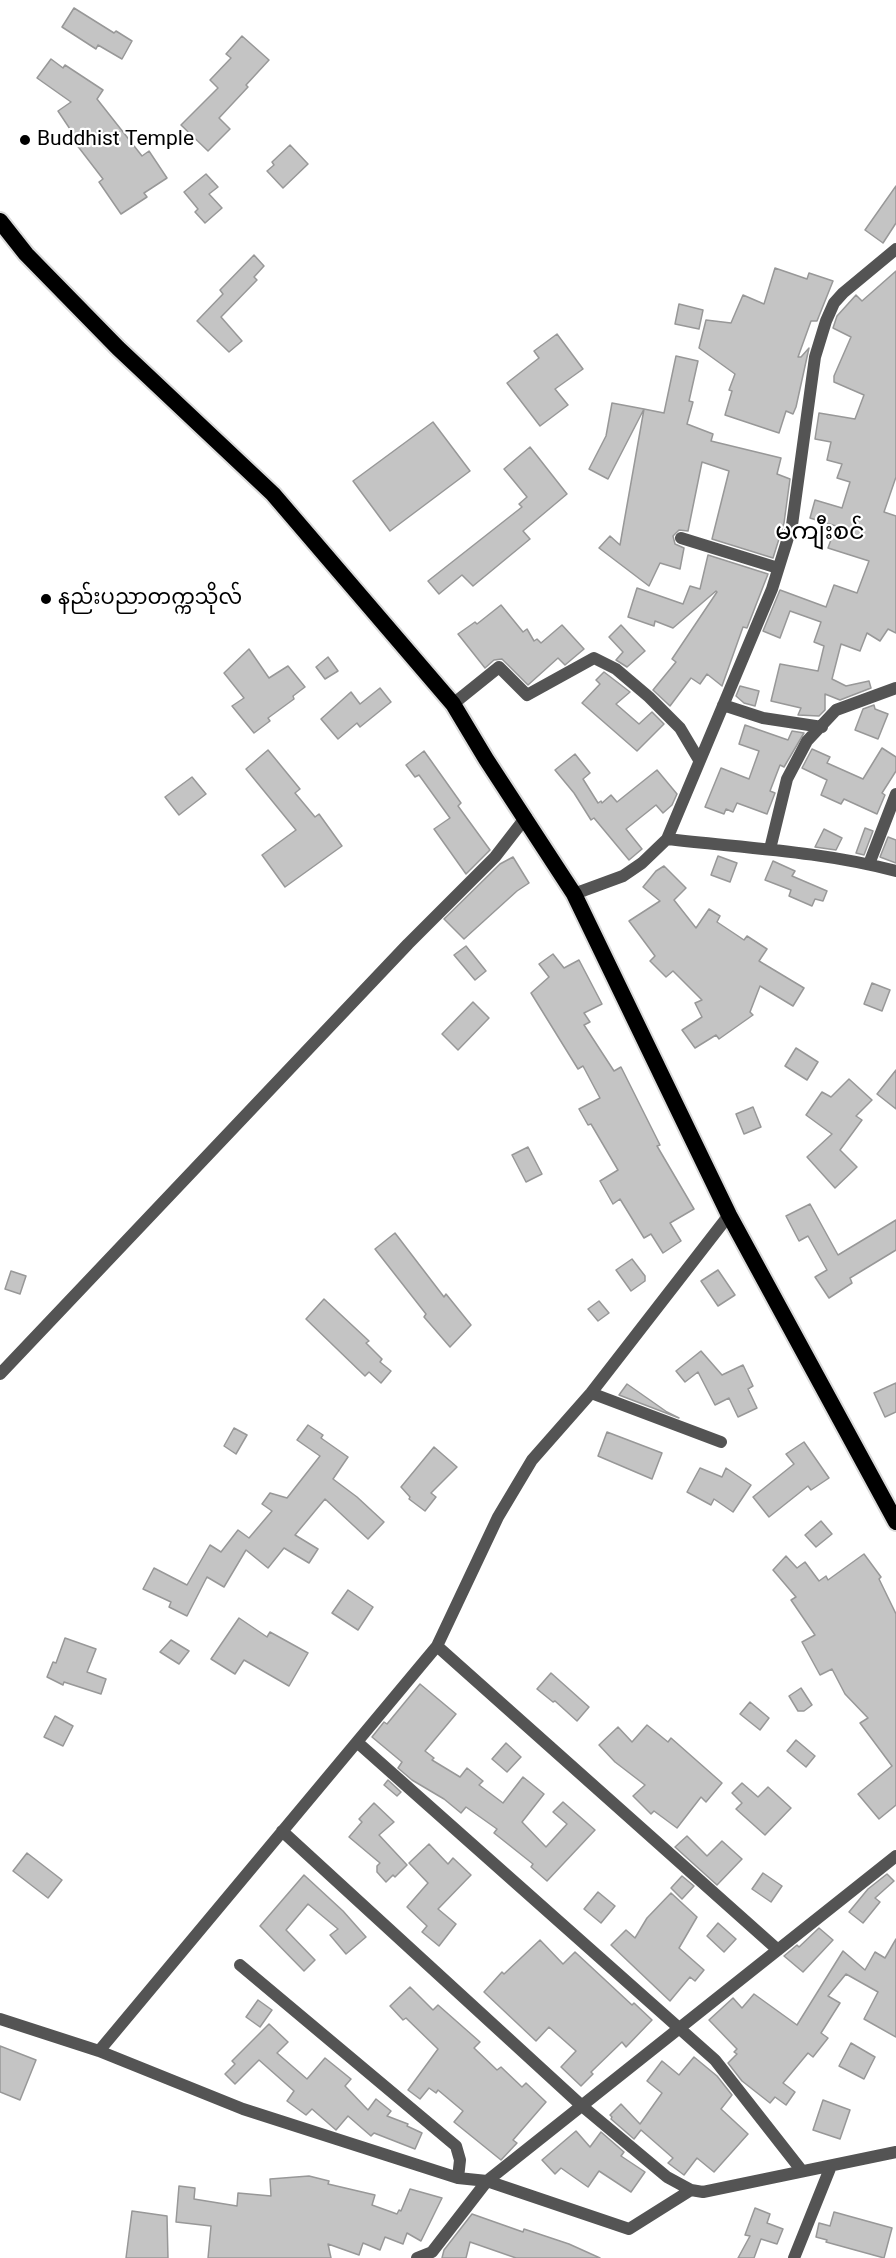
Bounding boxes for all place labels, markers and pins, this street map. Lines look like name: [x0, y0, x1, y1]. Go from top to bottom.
place label: Buddhist Temple: [37, 127, 194, 153]
marker: Buddhist Temple: [18, 133, 32, 147]
place label: နည်းပညာတက္ကသိုလ်: [58, 586, 242, 612]
marker: နည်းပညာတက္ကသိုလ်: [39, 592, 53, 606]

